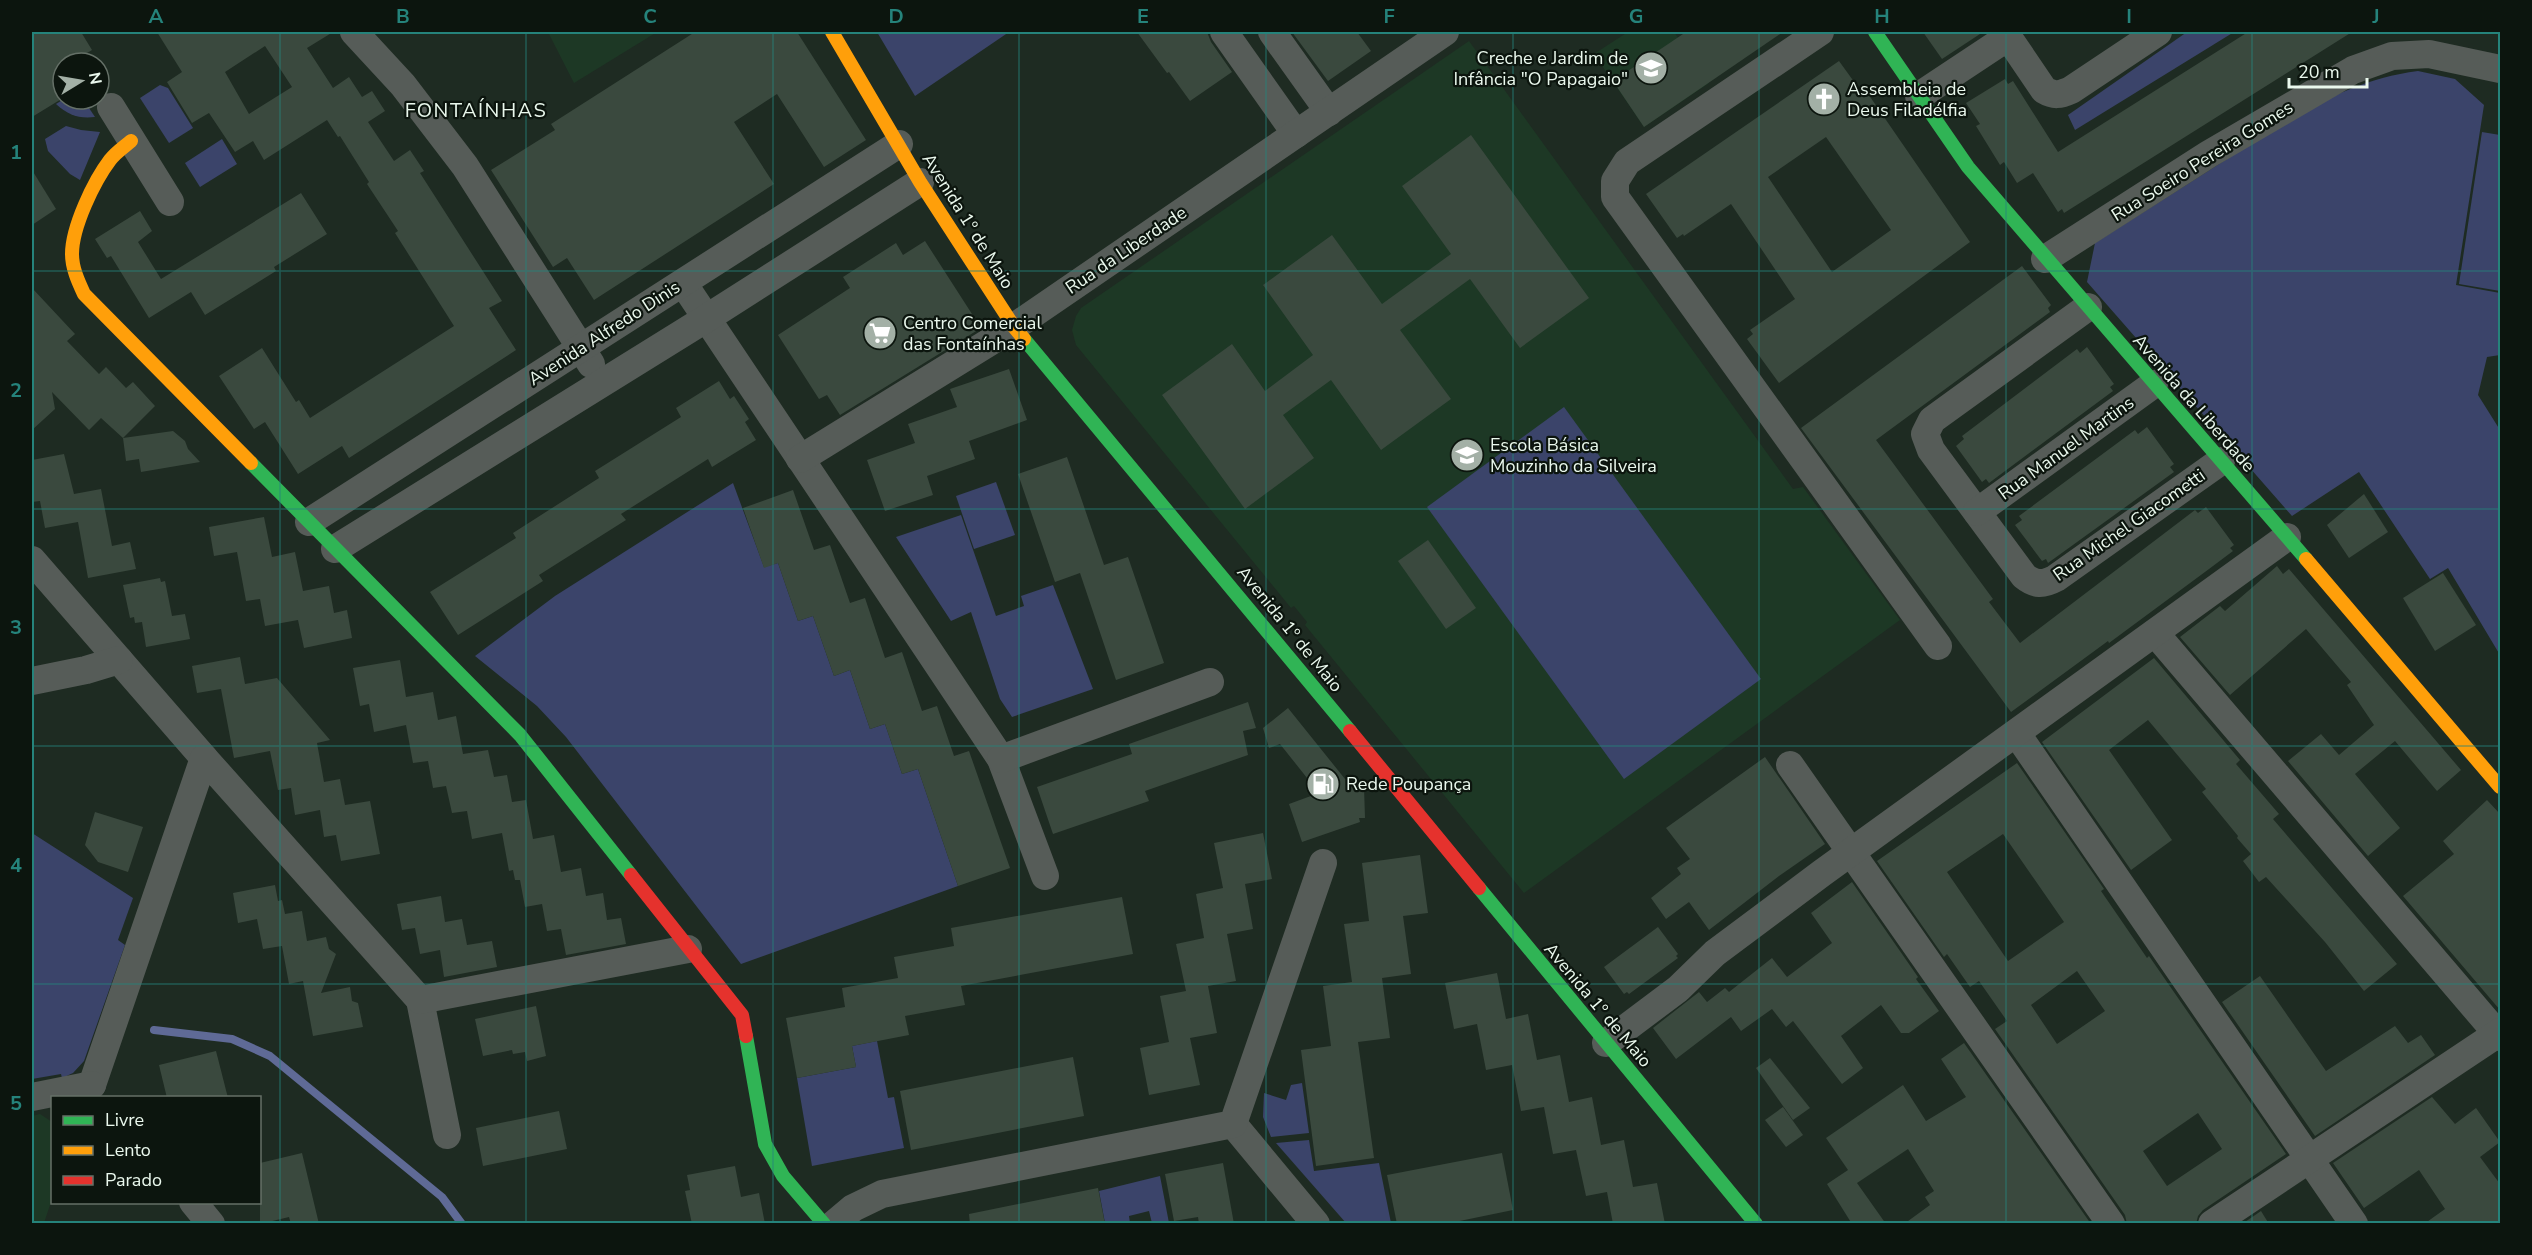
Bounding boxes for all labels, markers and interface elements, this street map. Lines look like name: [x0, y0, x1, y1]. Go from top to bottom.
text: A: [149, 3, 164, 30]
text: B: [396, 3, 410, 30]
text: C: [643, 3, 657, 30]
text: D: [888, 3, 904, 30]
text: E: [1137, 3, 1149, 30]
text: F: [1383, 3, 1395, 30]
text: G: [1629, 3, 1643, 30]
text: H: [1874, 3, 1890, 30]
text: I: [2126, 3, 2132, 30]
text: J: [2371, 3, 2380, 30]
place label: Creche e Jardim de Infância "O Papagaio": [1454, 46, 1628, 91]
school or university icon: Creche e Jardim de Infância "O Papagaio": [1633, 50, 1669, 86]
north arrow: [51, 51, 111, 111]
scale bar: [2289, 51, 2367, 89]
text: 20 m: [2298, 60, 2340, 84]
text: N: [83, 70, 107, 86]
place label: Assembleia de Deus Filadélfia: [1847, 77, 1967, 122]
church icon: Assembleia de Deus Filadélfia: [1806, 81, 1842, 117]
street label: Rua Soeiro Pereira Gomes: [2107, 95, 2297, 227]
district label: FONTAÍNHAS: [405, 97, 547, 124]
text: 1: [10, 139, 22, 166]
street label: Avenida 1º de Maio: [917, 149, 1019, 293]
street label: Rua da Liberdade: [1061, 201, 1191, 299]
street label: Avenida Alfredo Dinis: [524, 275, 684, 391]
place label: Centro Comercial das Fontaínhas: [903, 311, 1042, 356]
supermarket icon: Centro Comercial das Fontaínhas: [862, 315, 898, 351]
street label: Avenida da Liberdade: [2127, 329, 2261, 477]
text: 2: [10, 377, 22, 404]
street label: Rua Manuel Martins: [1993, 391, 2139, 505]
place label: Escola Básica Mouzinho da Silveira: [1490, 433, 1657, 478]
school or university icon: Escola Básica Mouzinho da Silveira: [1449, 437, 1485, 473]
street label: Rua Michel Giacometti: [2048, 463, 2210, 587]
street label: Avenida 1º de Maio: [1232, 561, 1348, 697]
text: 3: [10, 614, 22, 641]
fuel station icon: Rede Poupança: [1305, 766, 1341, 802]
place label: Rede Poupança: [1346, 772, 1471, 796]
text: 4: [10, 852, 22, 879]
street label: Avenida 1º de Maio: [1539, 938, 1657, 1072]
text: 5: [10, 1090, 22, 1117]
legend: [51, 1096, 261, 1204]
text: Livre: [105, 1108, 144, 1132]
text: Lento: [105, 1138, 151, 1162]
text: Parado: [105, 1168, 162, 1192]

